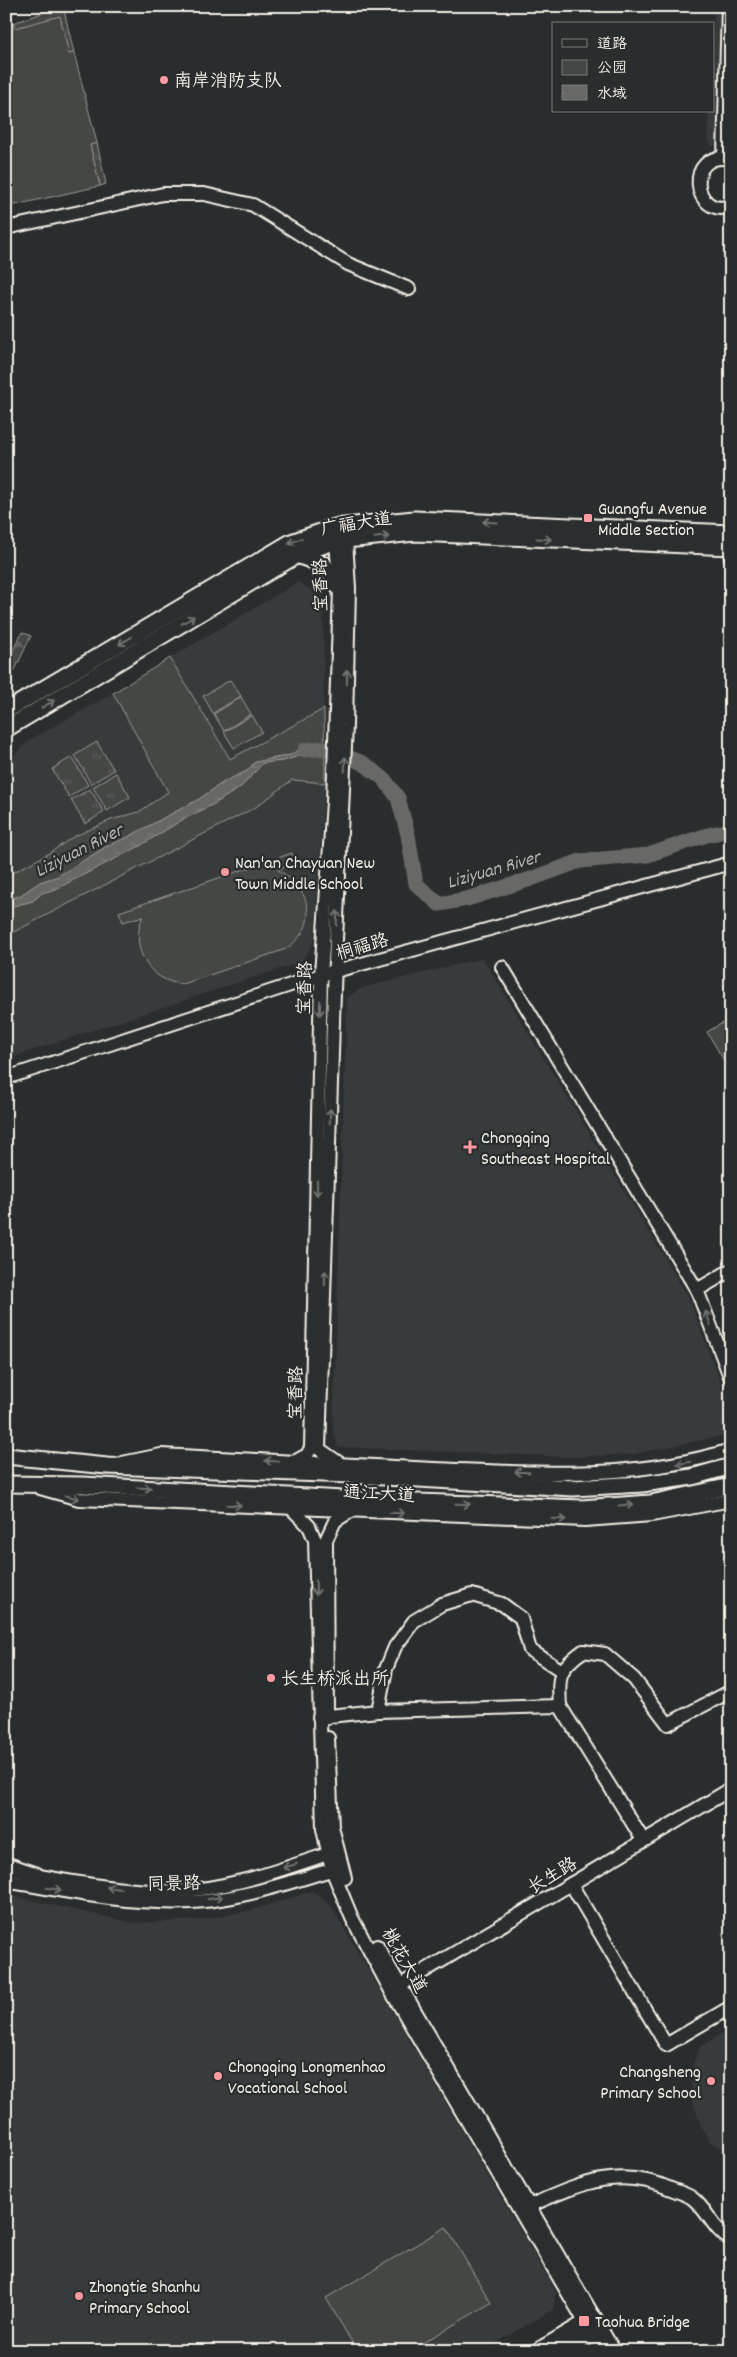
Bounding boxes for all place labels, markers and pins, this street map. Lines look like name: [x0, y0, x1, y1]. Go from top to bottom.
place label: 南岸消防支队: [174, 70, 282, 95]
marker: 南岸消防支队: [158, 74, 170, 86]
place label: Guangfu Avenue Middle Section: [598, 498, 707, 544]
marker: Guangfu Avenue Middle Section: [582, 512, 594, 524]
place label: Nan'an Chayuan New Town Middle School: [235, 852, 375, 898]
marker: Nan'an Chayuan New Town Middle School: [219, 866, 231, 878]
place label: Chongqing Southeast Hospital: [481, 1127, 611, 1173]
marker: Chongqing Southeast Hospital: [463, 1140, 477, 1154]
place label: 长生桥派出所: [281, 1668, 389, 1693]
marker: 长生桥派出所: [265, 1672, 277, 1684]
place label: Chongqing Longmenhao Vocational School: [228, 2056, 386, 2102]
place label: Changsheng Primary School: [600, 2061, 702, 2107]
marker: Chongqing Longmenhao Vocational School: [212, 2070, 224, 2082]
marker: Changsheng Primary School: [705, 2075, 717, 2087]
place label: Zhongtie Shanhu Primary School: [89, 2276, 200, 2322]
marker: Zhongtie Shanhu Primary School: [73, 2290, 85, 2302]
place label: Taohua Bridge: [595, 2311, 690, 2336]
marker: Taohua Bridge: [577, 2314, 591, 2328]

